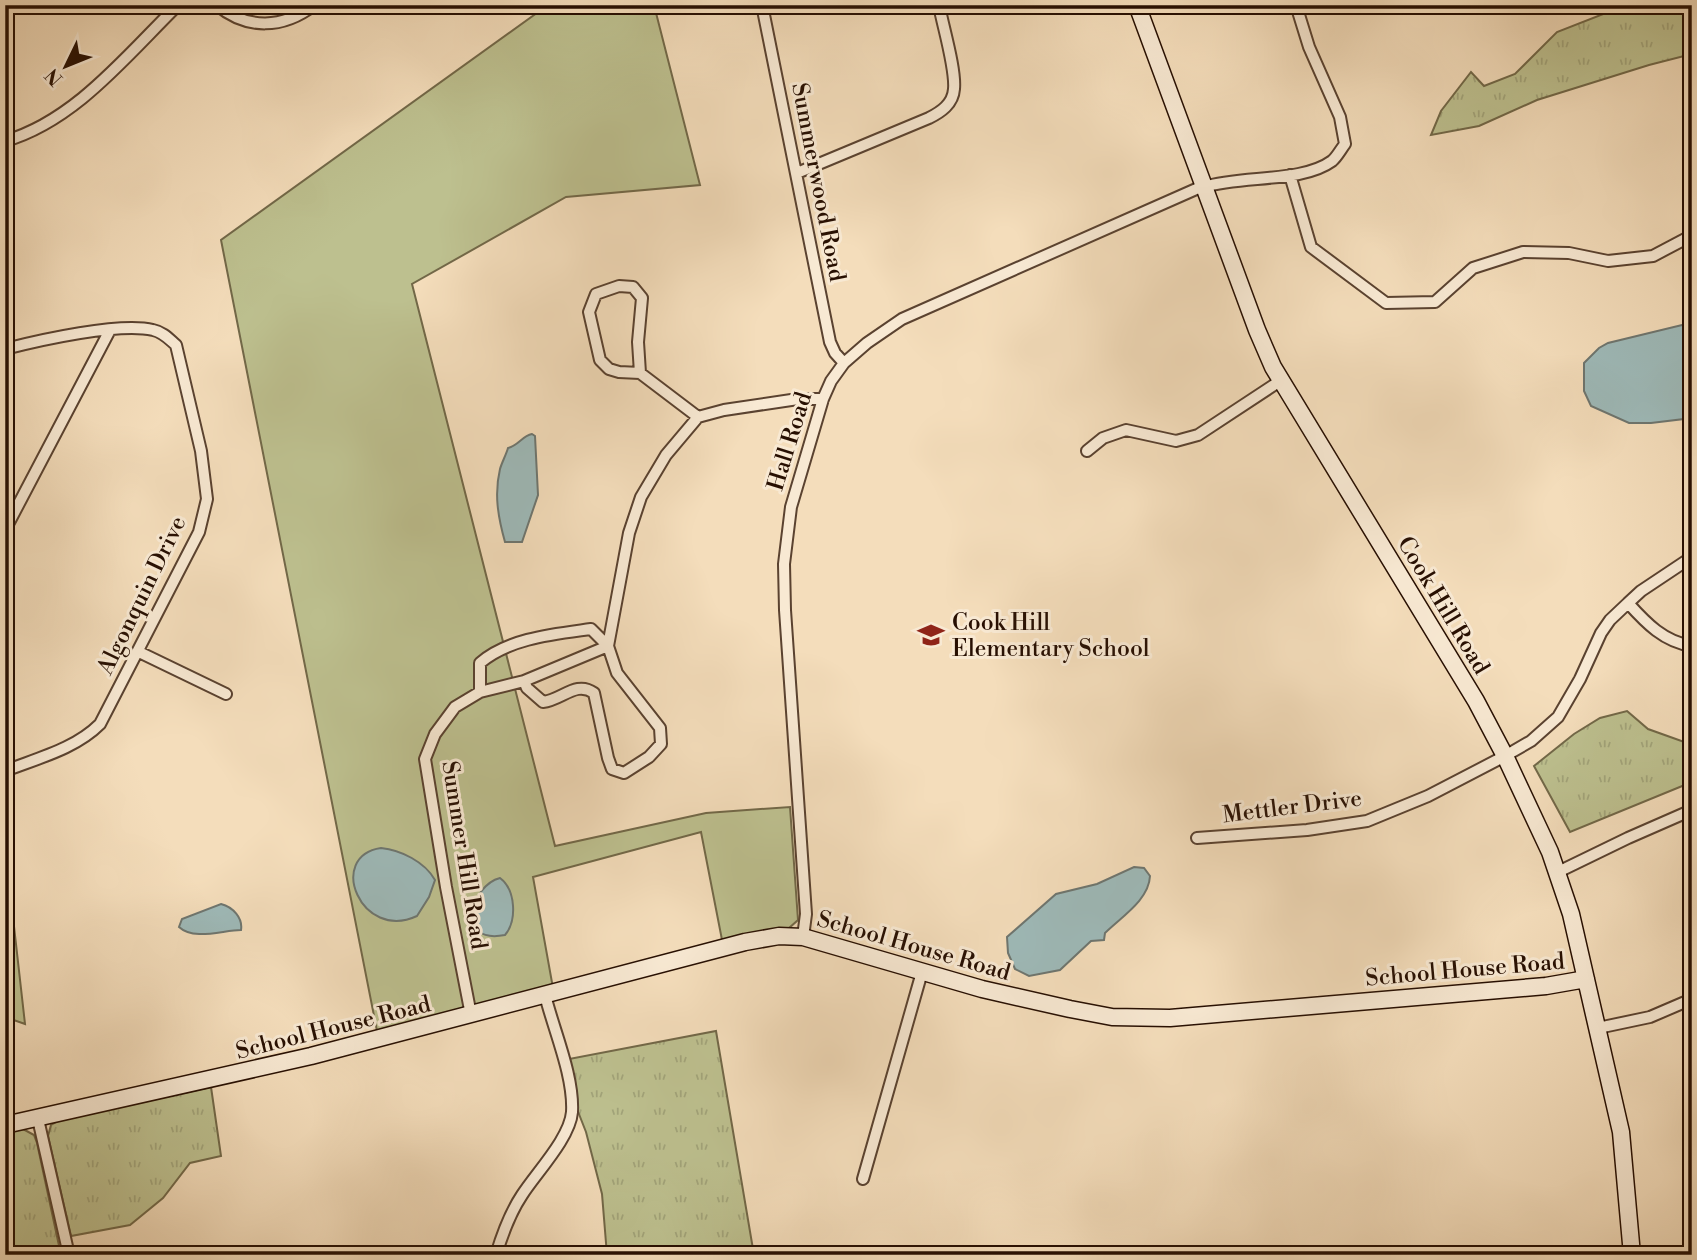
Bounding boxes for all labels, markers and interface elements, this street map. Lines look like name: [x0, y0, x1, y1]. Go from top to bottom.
north arrow: [32, 32, 102, 102]
text: N: [40, 63, 68, 91]
street label: Summerwood Road: [785, 81, 851, 284]
street label: Hall Road: [762, 389, 818, 494]
street label: Algonquin Drive: [91, 512, 192, 680]
street label: Cook Hill Road: [1391, 531, 1495, 680]
place label: Cook Hill Elementary School: [952, 609, 1150, 663]
school or university icon: Cook Hill Elementary School: [916, 620, 946, 650]
street label: Summer Hill Road: [435, 759, 493, 951]
street label: Mettler Drive: [1221, 785, 1363, 829]
street label: School House Road: [814, 905, 1014, 987]
street label: School House Road: [1364, 947, 1566, 993]
street label: School House Road: [233, 990, 434, 1066]

